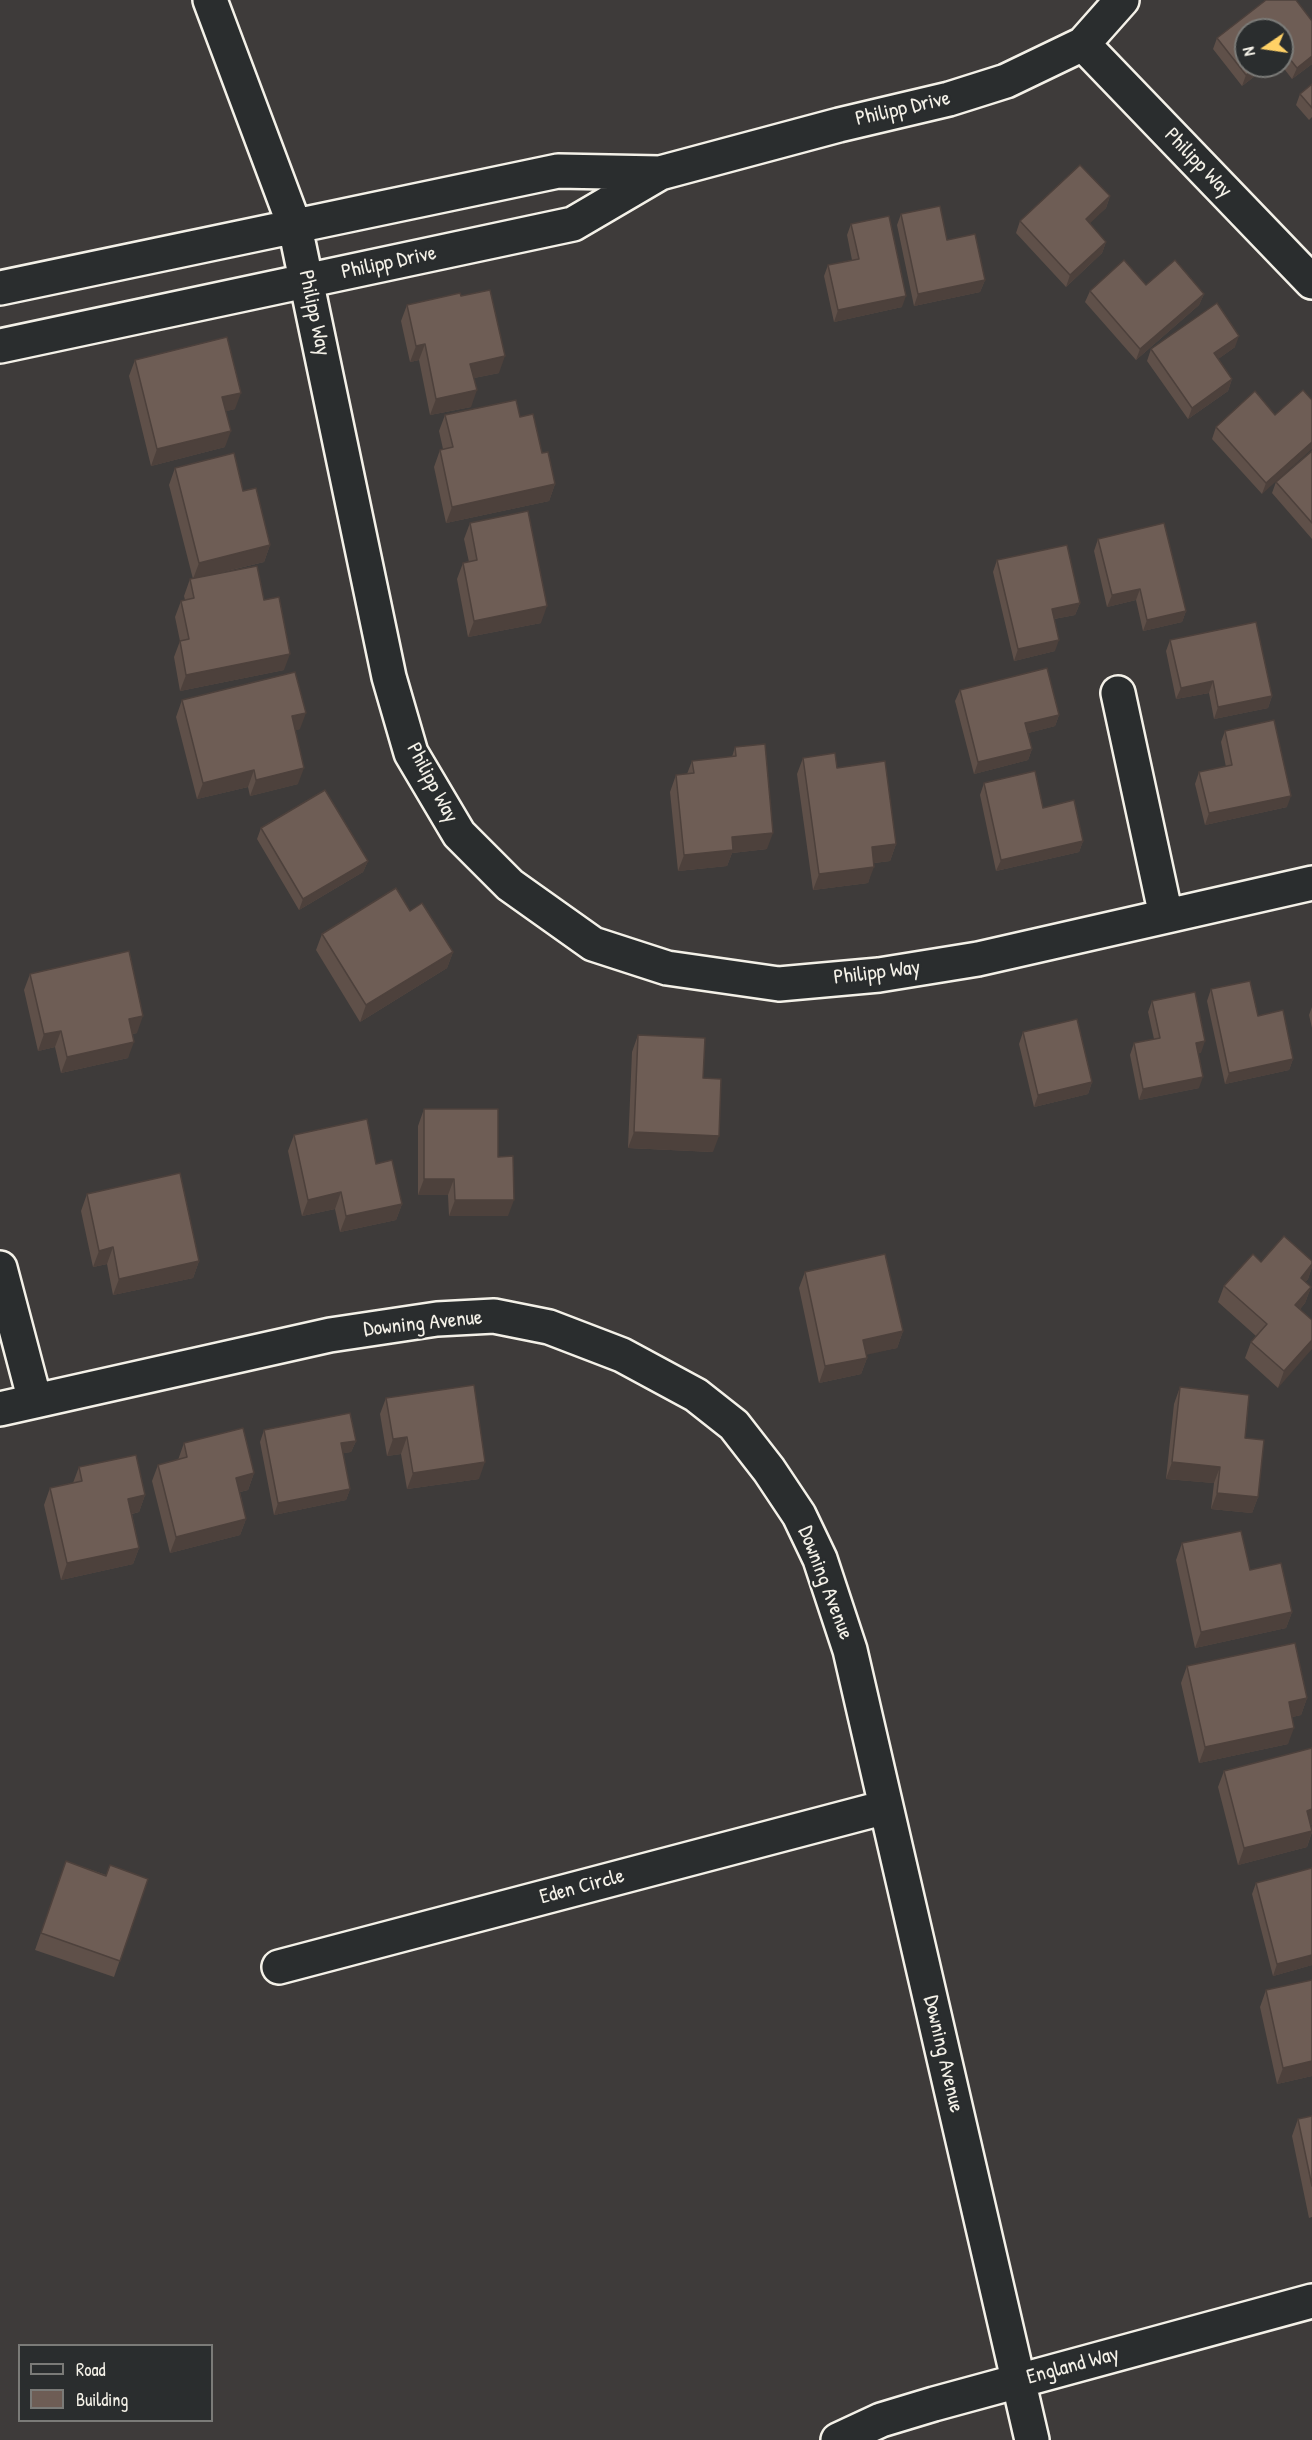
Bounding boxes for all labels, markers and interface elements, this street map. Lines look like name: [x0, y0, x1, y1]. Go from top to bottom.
north arrow: [1234, 18, 1294, 78]
text: N: [1237, 45, 1260, 58]
street label: Philipp Drive: [853, 86, 953, 132]
street label: Philipp Way: [1159, 123, 1237, 203]
street label: Philipp Drive: [339, 241, 439, 285]
street label: Philipp Way: [293, 268, 335, 358]
street label: Philipp Way: [401, 739, 463, 827]
street label: Philipp Way: [832, 955, 922, 991]
street label: Downing Avenue: [362, 1305, 484, 1343]
street label: Downing Avenue: [792, 1523, 858, 1643]
street label: Eden Circle: [537, 1864, 627, 1910]
street label: Downing Avenue: [917, 1993, 969, 2115]
street label: England Way: [1024, 2342, 1122, 2390]
legend: [18, 2344, 213, 2422]
text: Road: [76, 2357, 106, 2382]
text: Building: [76, 2387, 128, 2412]

